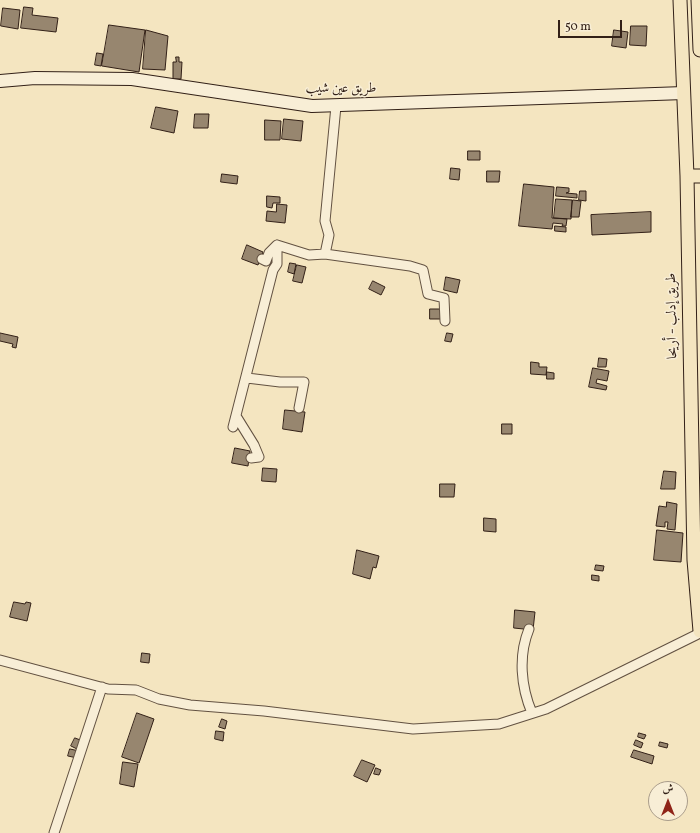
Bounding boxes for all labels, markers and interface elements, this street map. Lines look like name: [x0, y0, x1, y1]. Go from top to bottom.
scale bar: [560, 12, 624, 38]
text: 50 m: [565, 19, 591, 35]
street label: طريق عين شيب: [305, 81, 377, 97]
street label: طريق إدلب - أريحا: [664, 273, 682, 359]
north arrow: [648, 781, 688, 821]
text: ش: [663, 782, 673, 797]

